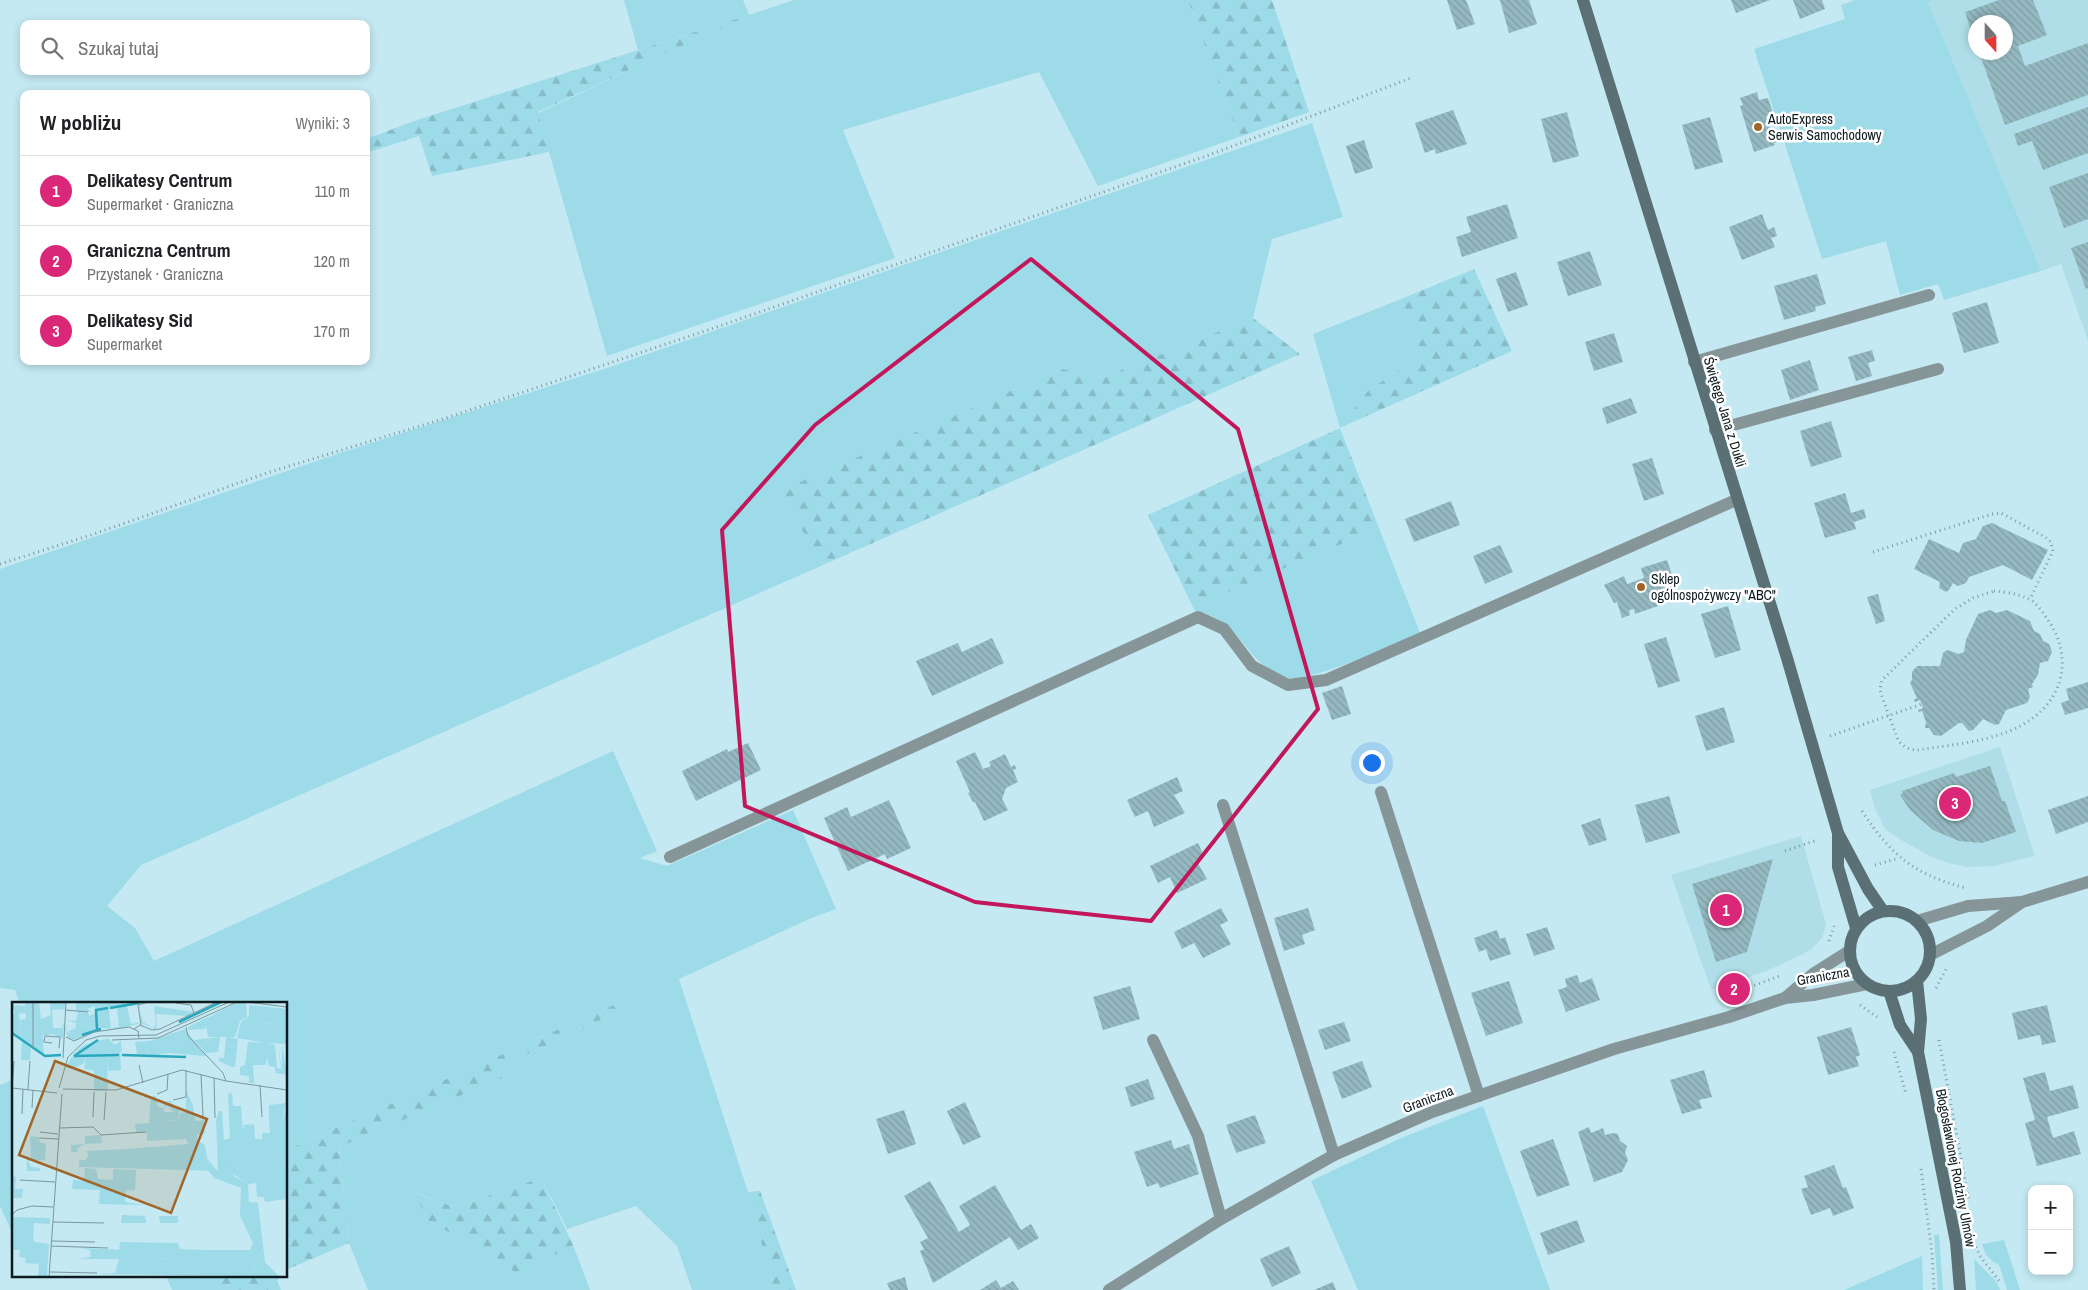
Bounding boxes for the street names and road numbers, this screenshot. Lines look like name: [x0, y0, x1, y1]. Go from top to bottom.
street label: Świętego Jana z Dukli: [1700, 355, 1750, 469]
street label: Graniczna: [1795, 962, 1851, 989]
street label: Graniczna: [1400, 1081, 1457, 1117]
street label: Błogosławionej Rodziny Ulmów: [1932, 1087, 1980, 1249]

